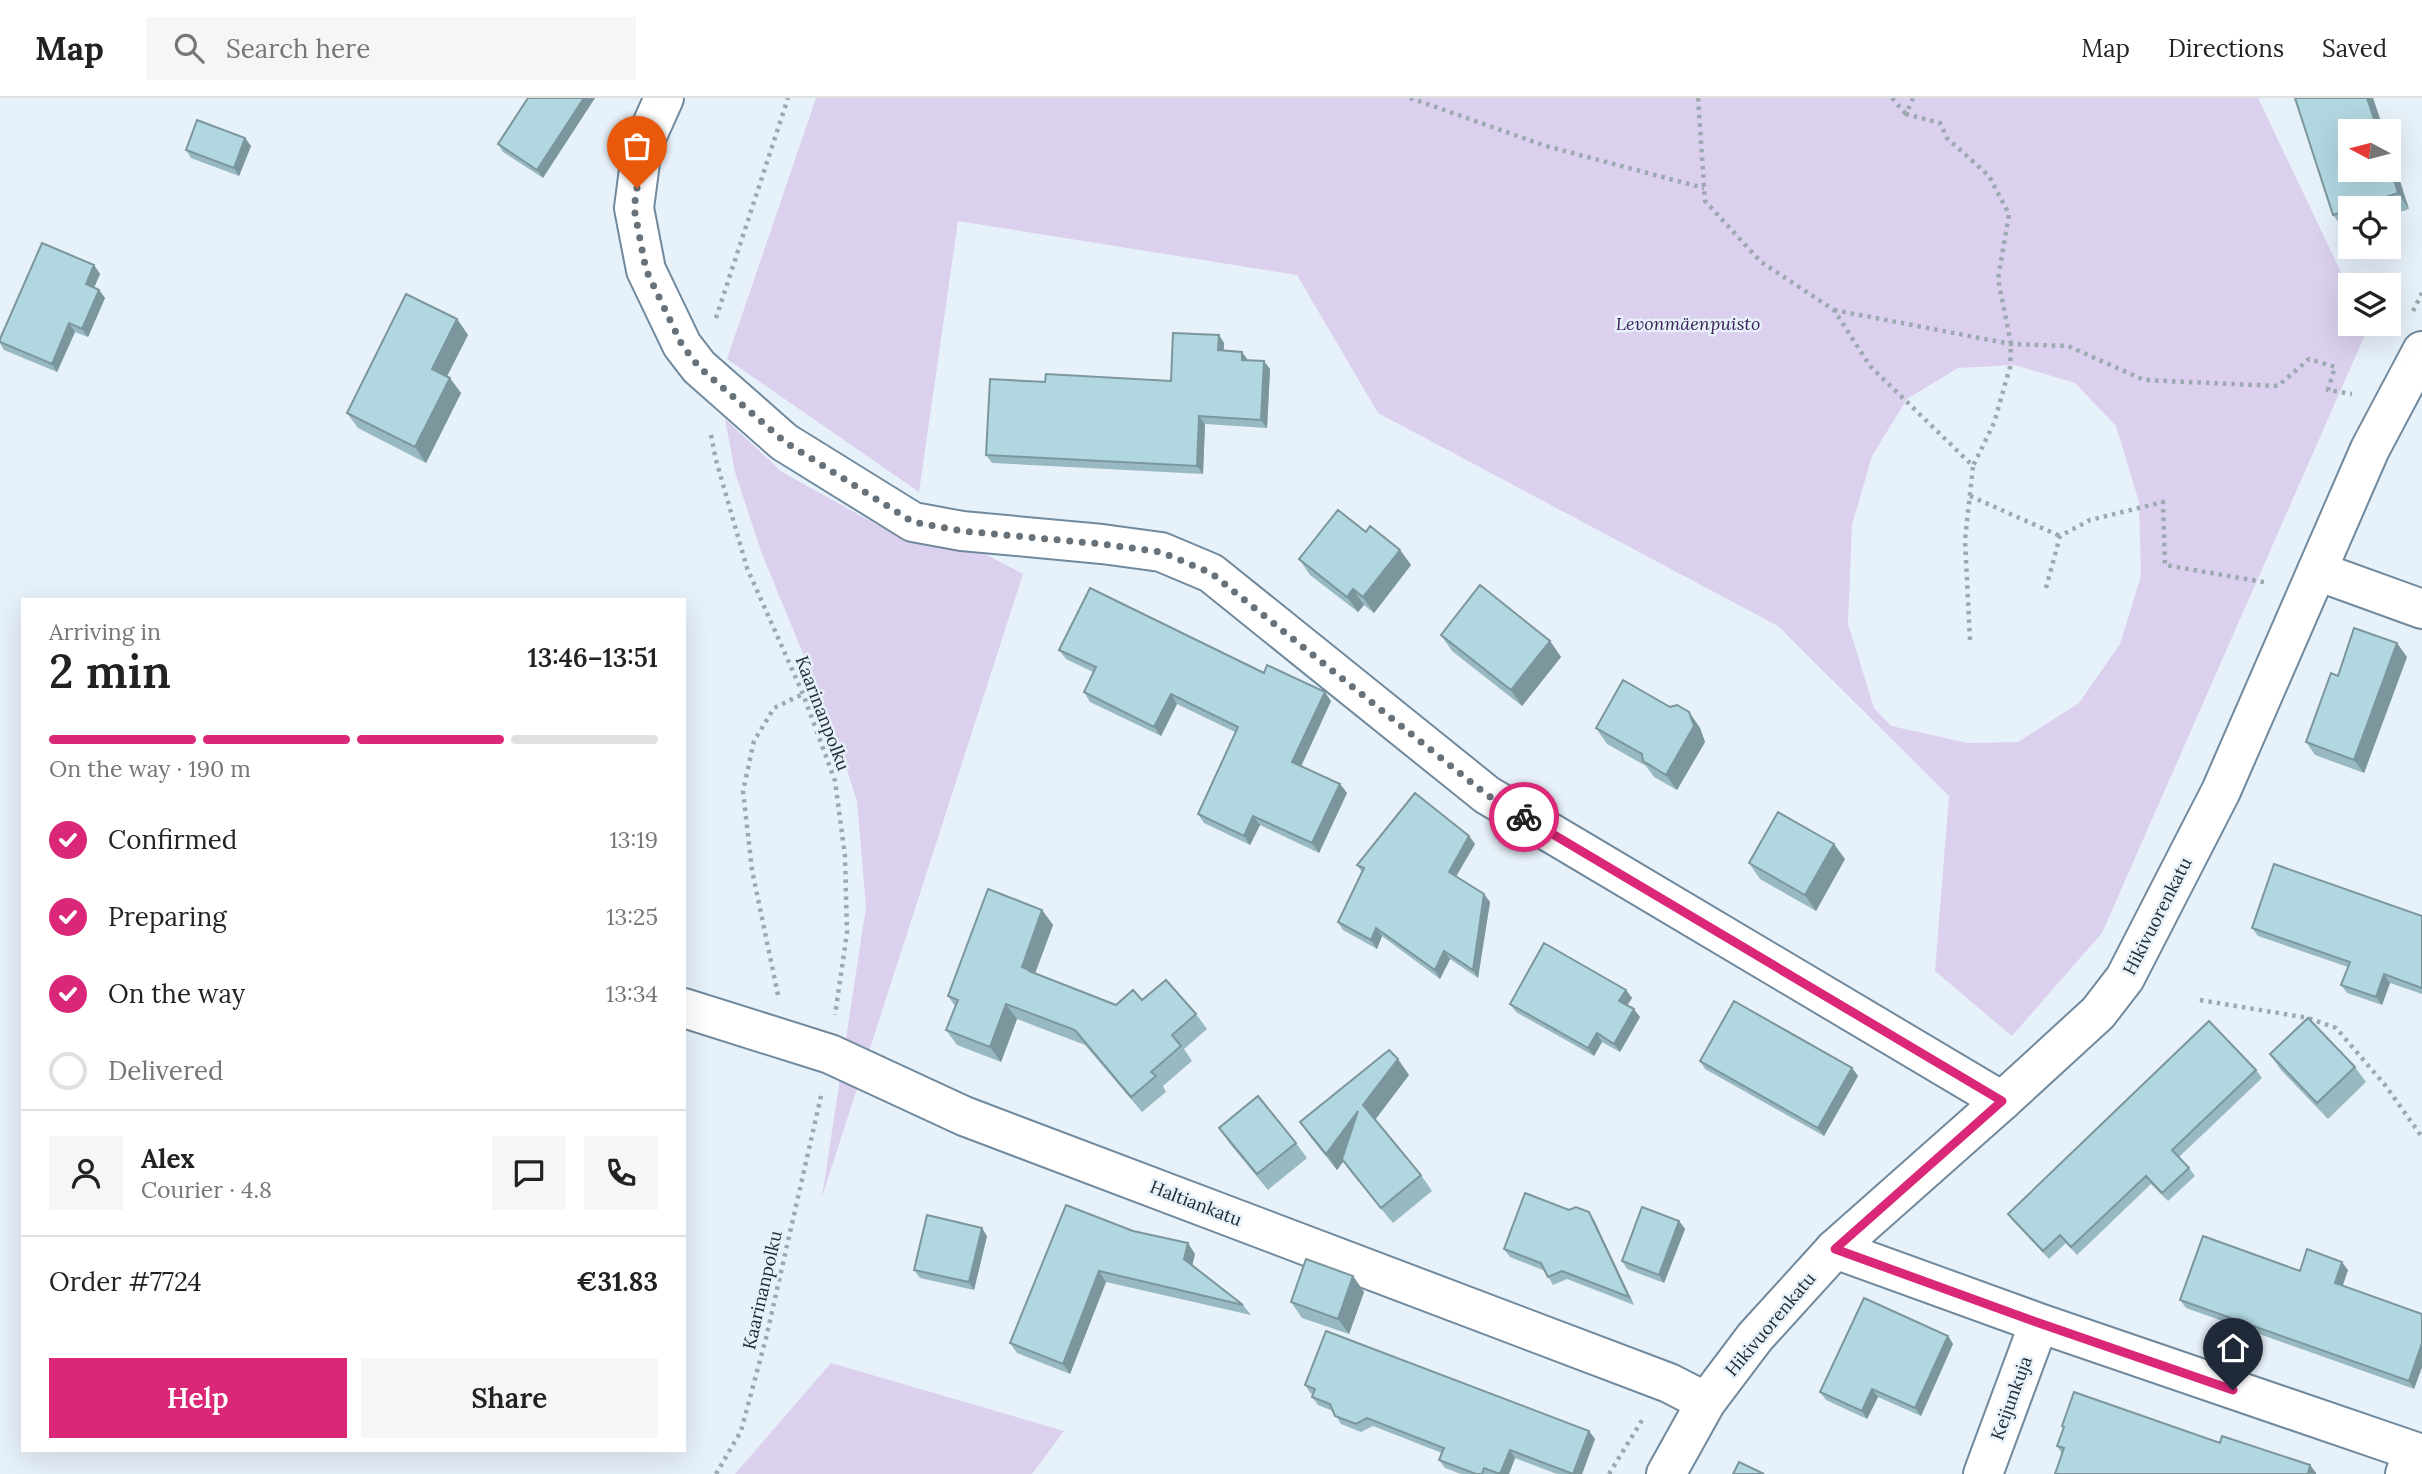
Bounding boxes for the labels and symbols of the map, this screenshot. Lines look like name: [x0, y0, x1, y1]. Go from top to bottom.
pin: [607, 116, 667, 188]
north arrow: [2338, 119, 2401, 182]
park label: Levonmäenpuisto: [1616, 312, 1760, 335]
street label: Kaarinanpolku: [791, 652, 856, 774]
courier: [1489, 782, 1559, 852]
street label: Hikivuorenkatu: [2117, 853, 2197, 979]
street label: Haltiankatu: [1147, 1175, 1246, 1231]
street label: Kaarinanpolku: [737, 1228, 787, 1352]
street label: Hikivuorenkatu: [1720, 1267, 1820, 1381]
pin: [2203, 1318, 2263, 1390]
street label: Keijunkuja: [1985, 1353, 2037, 1443]

